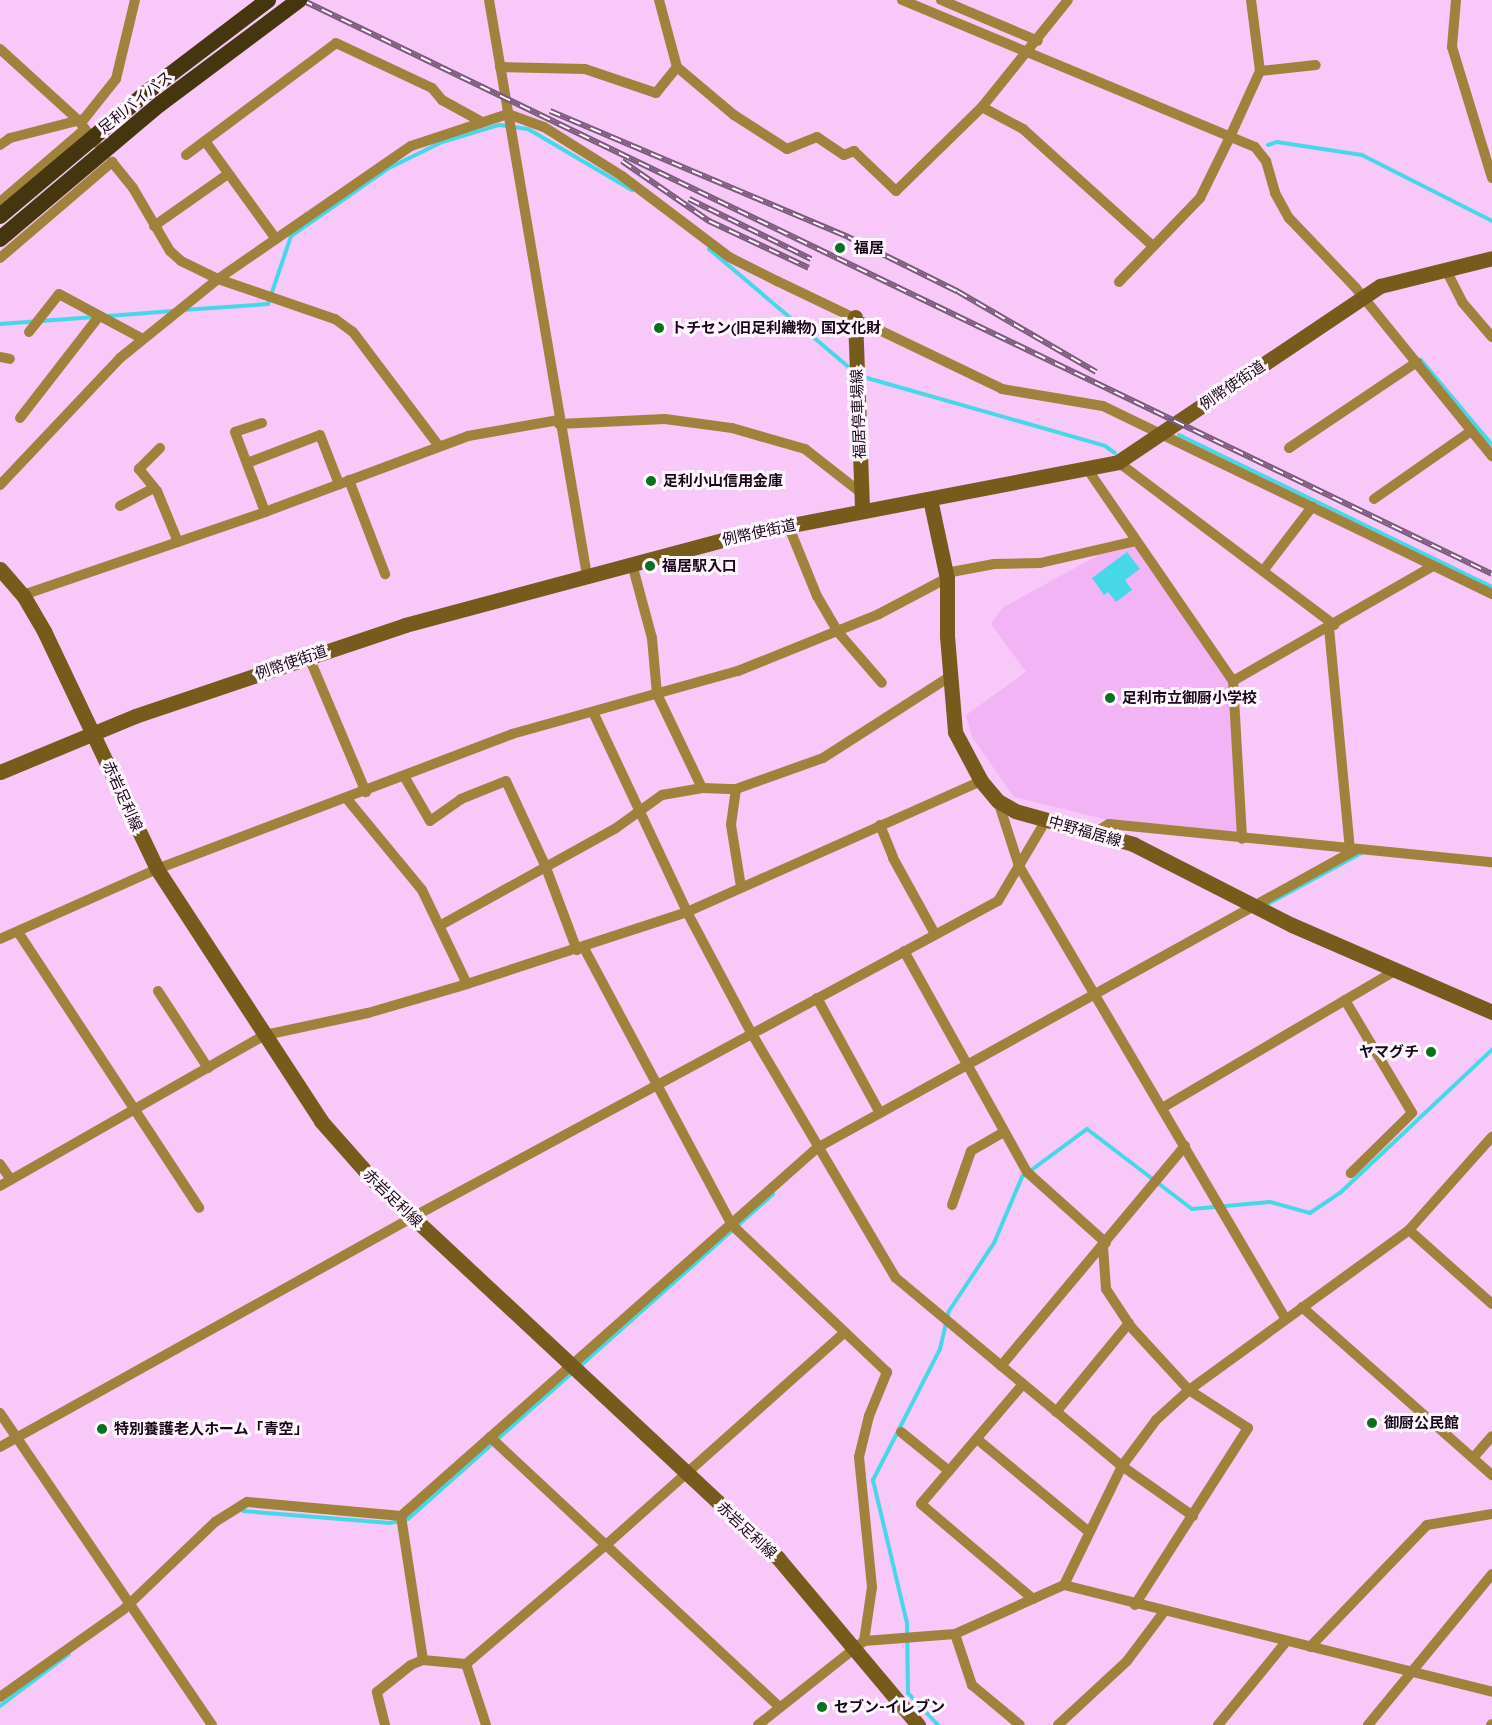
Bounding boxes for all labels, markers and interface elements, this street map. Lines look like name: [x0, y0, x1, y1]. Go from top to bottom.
street label: 足利バイパス: [94, 67, 176, 137]
marker: 福居: [831, 239, 849, 257]
place label: 福居: [854, 239, 884, 257]
place label: トチセン(旧足利織物) 国文化財: [671, 319, 881, 337]
marker: トチセン(旧足利織物) 国文化財: [652, 321, 666, 335]
street label: 例幣使街道: [1196, 357, 1268, 413]
street label: 福居停車場線: [847, 369, 869, 459]
place label: 足利小山信用金庫: [663, 472, 783, 490]
marker: 足利小山信用金庫: [644, 474, 658, 488]
street label: 例幣使街道: [720, 515, 798, 549]
place label: 福居駅入口: [662, 557, 737, 575]
marker: 福居駅入口: [643, 559, 657, 573]
street label: 例幣使街道: [253, 641, 329, 683]
place label: 足利市立御厨小学校: [1122, 689, 1257, 707]
marker: 足利市立御厨小学校: [1103, 691, 1117, 705]
street label: 赤岩足利線: [100, 758, 146, 834]
street label: 中野福居線: [1046, 812, 1124, 850]
place label: ヤマグチ: [1359, 1043, 1419, 1061]
marker: ヤマグチ: [1424, 1045, 1438, 1059]
street label: 赤岩足利線: [360, 1165, 426, 1231]
place label: 御厨公民館: [1384, 1414, 1459, 1432]
marker: 御厨公民館: [1365, 1416, 1379, 1430]
place label: 特別養護老人ホーム「青空」: [114, 1420, 309, 1438]
marker: 特別養護老人ホーム「青空」: [95, 1422, 109, 1436]
street label: 赤岩足利線: [713, 1498, 781, 1562]
place label: セブン-イレブン: [834, 1698, 945, 1716]
marker: セブン-イレブン: [815, 1700, 829, 1714]

